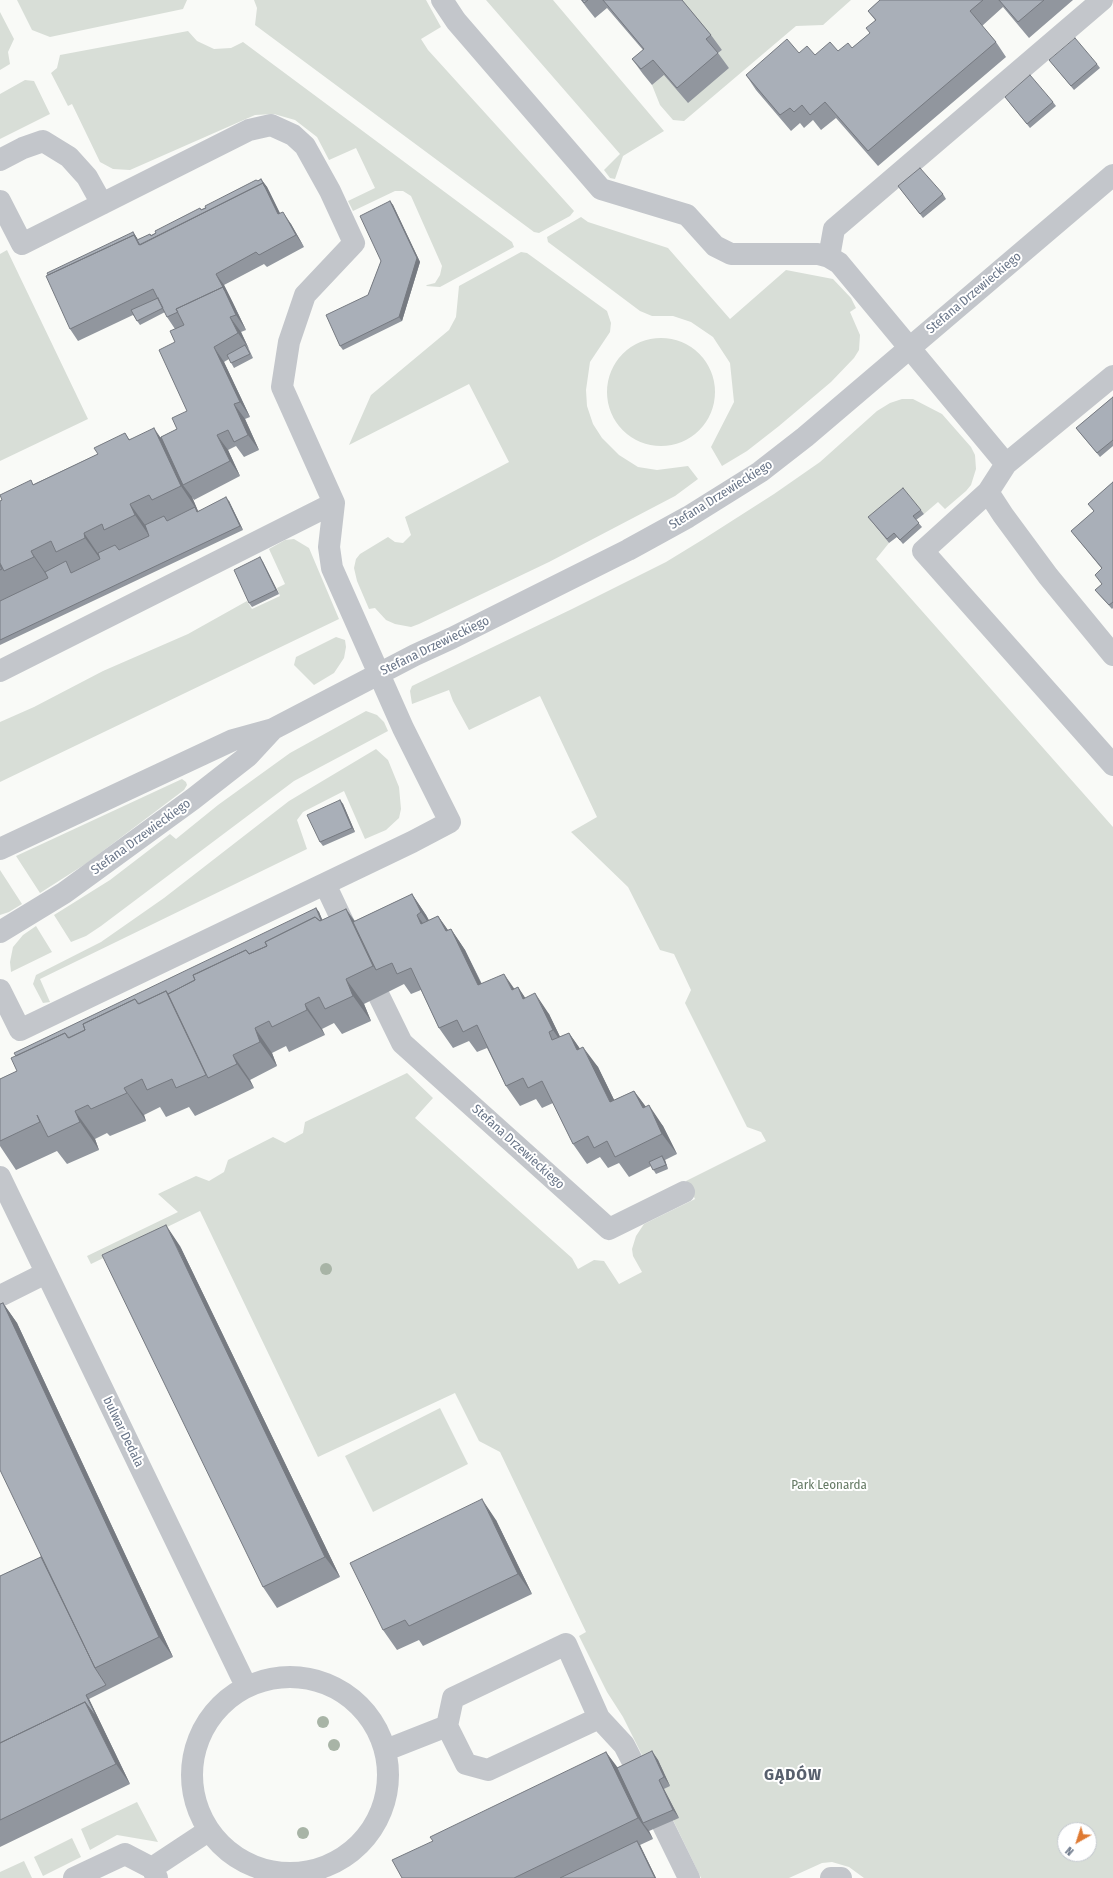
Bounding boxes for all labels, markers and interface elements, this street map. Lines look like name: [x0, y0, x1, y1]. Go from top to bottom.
street label: Stefana Drzewieckiego: [923, 249, 1025, 337]
street label: Stefana Drzewieckiego: [666, 457, 776, 533]
street label: Stefana Drzewieckiego: [378, 613, 492, 679]
street label: Stefana Drzewieckiego: [88, 796, 194, 878]
street label: Stefana Drzewieckiego: [469, 1101, 567, 1193]
street label: bulwar Dedala: [99, 1394, 147, 1470]
park label: Park Leonarda: [791, 1477, 867, 1493]
district label: GĄDÓW: [764, 1765, 822, 1785]
north arrow: [1057, 1822, 1097, 1862]
text: N: [1063, 1844, 1076, 1858]

